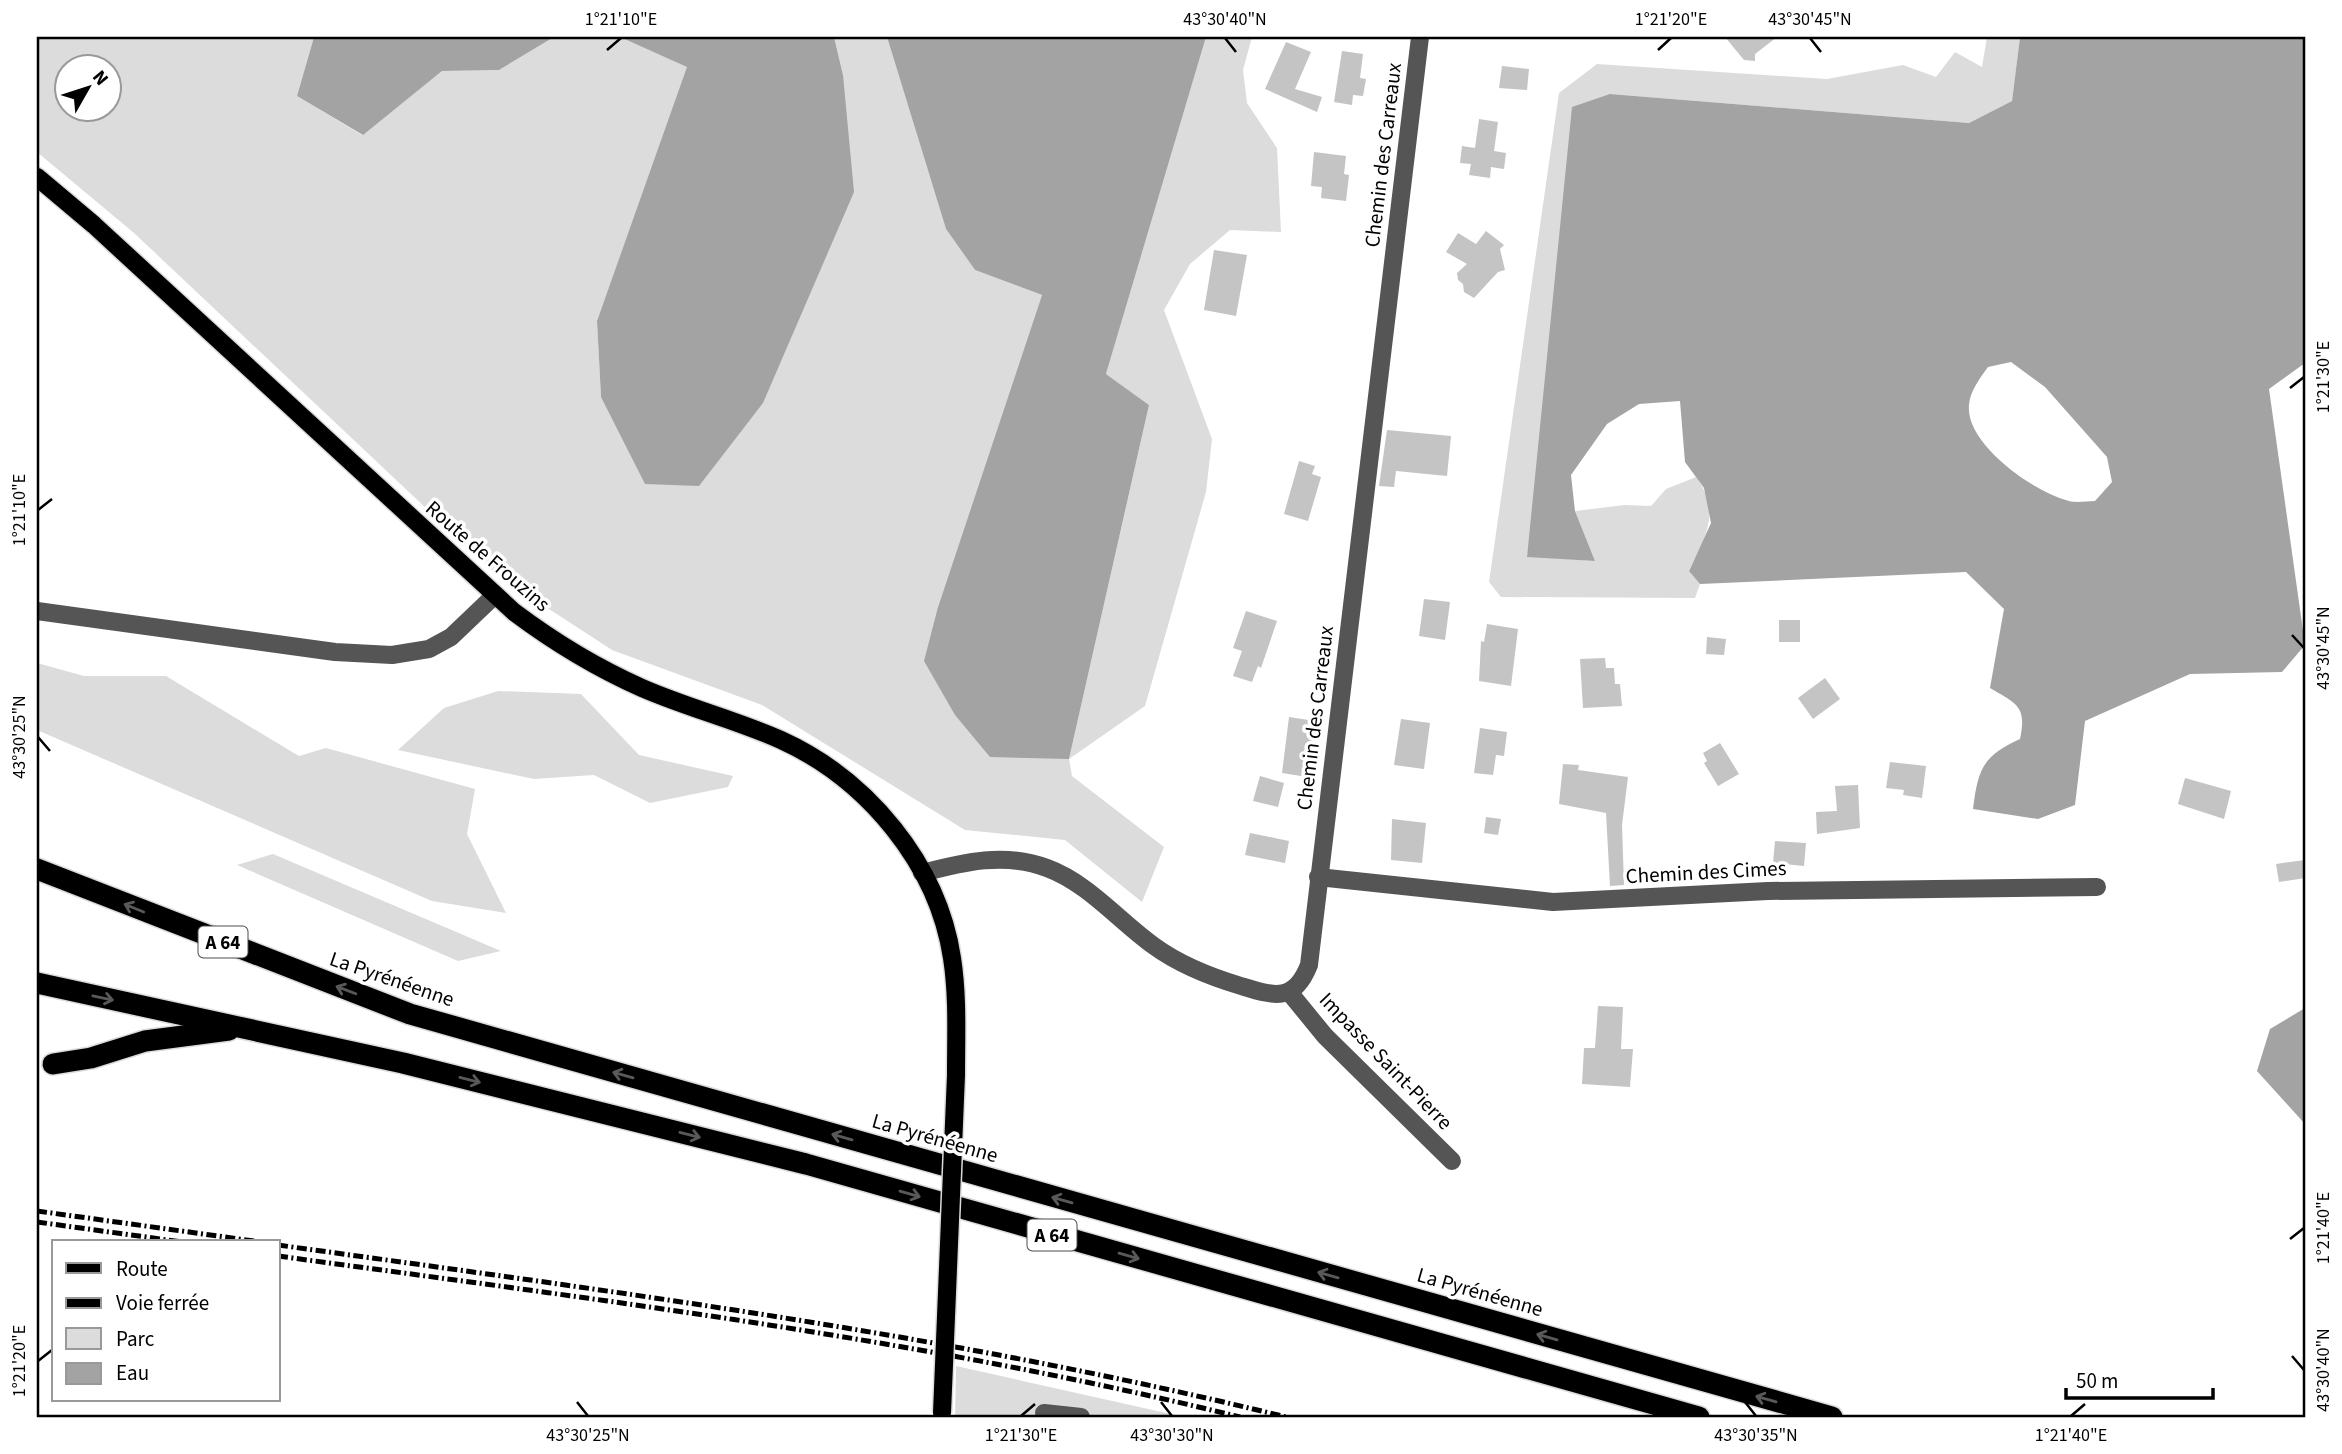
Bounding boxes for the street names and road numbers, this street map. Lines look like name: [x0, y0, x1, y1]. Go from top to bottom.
street label: Chemin des Carreaux: [1357, 60, 1409, 249]
street label: Route de Frouzins: [419, 493, 557, 619]
street label: Chemin des Carreaux: [1289, 623, 1341, 812]
street label: Chemin des Cimes: [1625, 853, 1787, 891]
road number: A 64: [198, 926, 248, 958]
street label: La Pyrénéenne: [326, 944, 458, 1014]
street label: Impasse Saint-Pierre: [1312, 986, 1460, 1136]
street label: La Pyrénéenne: [868, 1106, 1002, 1170]
road number: A 64: [1028, 1219, 1076, 1250]
street label: La Pyrénéenne: [1413, 1260, 1547, 1324]

